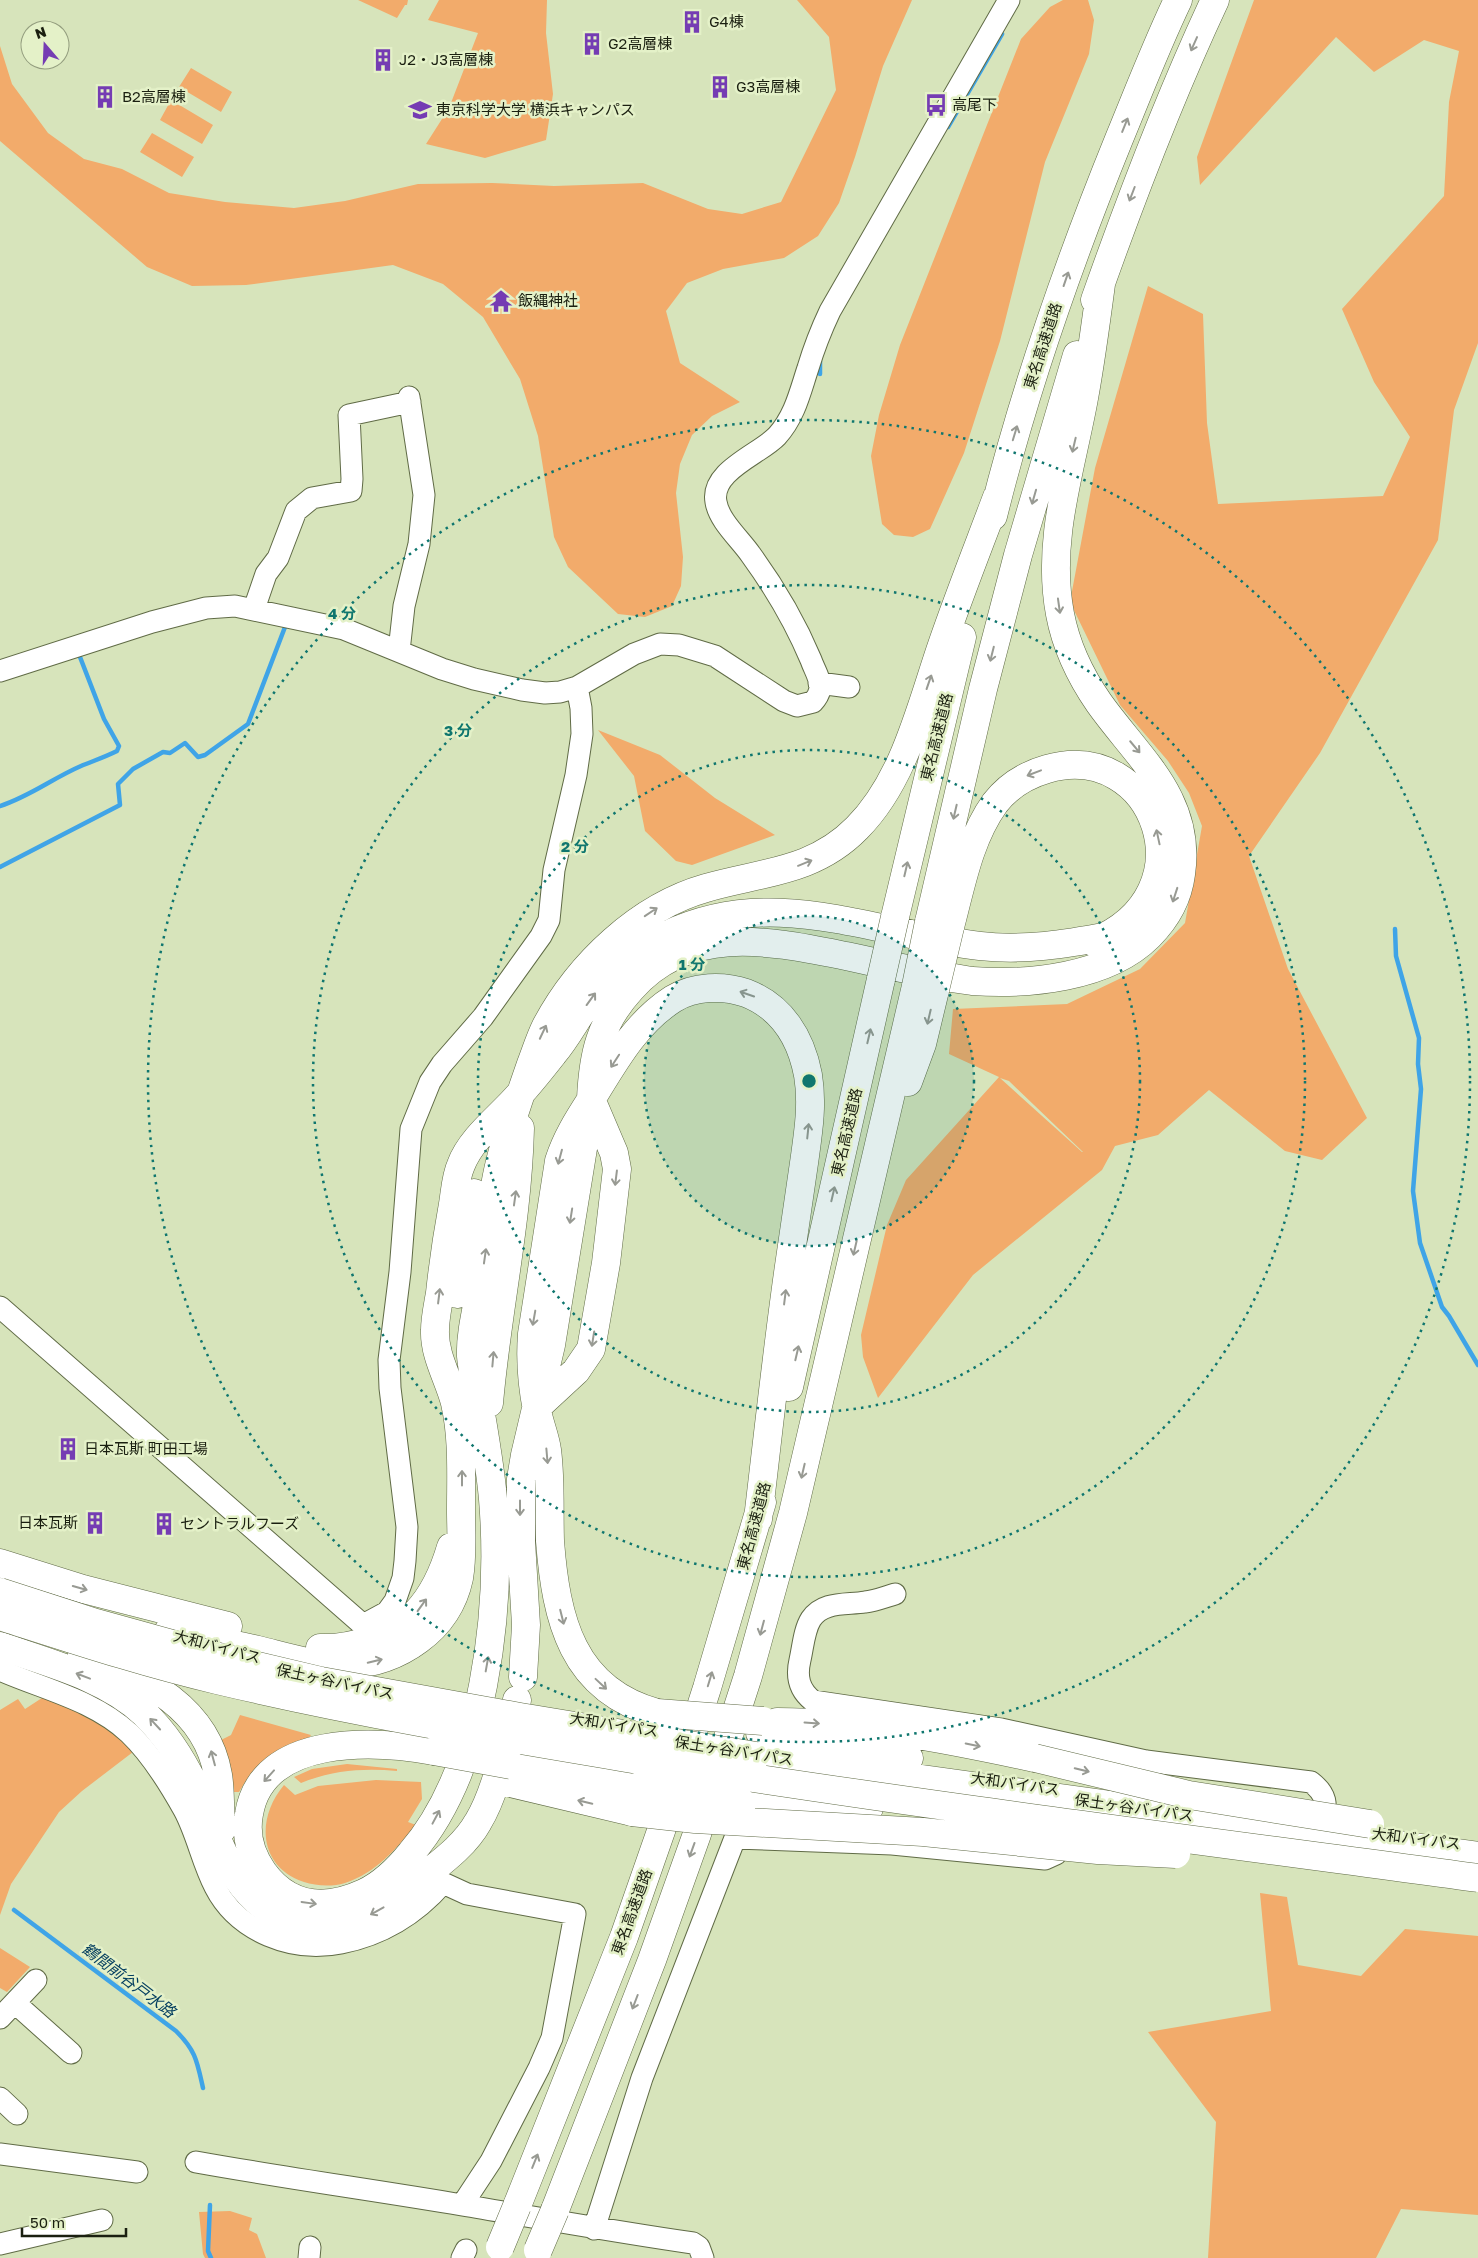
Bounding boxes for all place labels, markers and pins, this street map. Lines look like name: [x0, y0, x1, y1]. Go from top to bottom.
building icon: G4棟: [679, 9, 705, 35]
place label: G4棟: [709, 12, 744, 30]
building icon: G2高層棟: [579, 31, 605, 57]
place label: G2高層棟: [608, 34, 672, 52]
building icon: J2・J3高層棟: [370, 47, 396, 73]
place label: J2・J3高層棟: [399, 50, 493, 68]
building icon: G3高層棟: [707, 74, 733, 100]
place label: G3高層棟: [736, 77, 800, 95]
building icon: B2高層棟: [92, 84, 118, 110]
place label: B2高層棟: [122, 87, 186, 105]
bus stop icon: 高尾下: [923, 92, 949, 118]
place label: 高尾下: [952, 95, 997, 113]
school or university icon: 東京科学大学 横浜キャンパス: [407, 97, 433, 123]
place label: 東京科学大学 横浜キャンパス: [436, 100, 635, 118]
temple icon: 飯縄神社: [488, 288, 514, 314]
place label: 飯縄神社: [518, 291, 578, 309]
centre of rings: [800, 1072, 818, 1090]
building icon: 日本瓦斯 町田工場: [55, 1436, 81, 1462]
place label: 日本瓦斯 町田工場: [84, 1439, 208, 1457]
building icon: 日本瓦斯: [82, 1510, 108, 1536]
building icon: セントラルフーズ: [151, 1511, 177, 1537]
place label: 日本瓦斯: [18, 1513, 78, 1531]
place label: セントラルフーズ: [180, 1514, 299, 1532]

